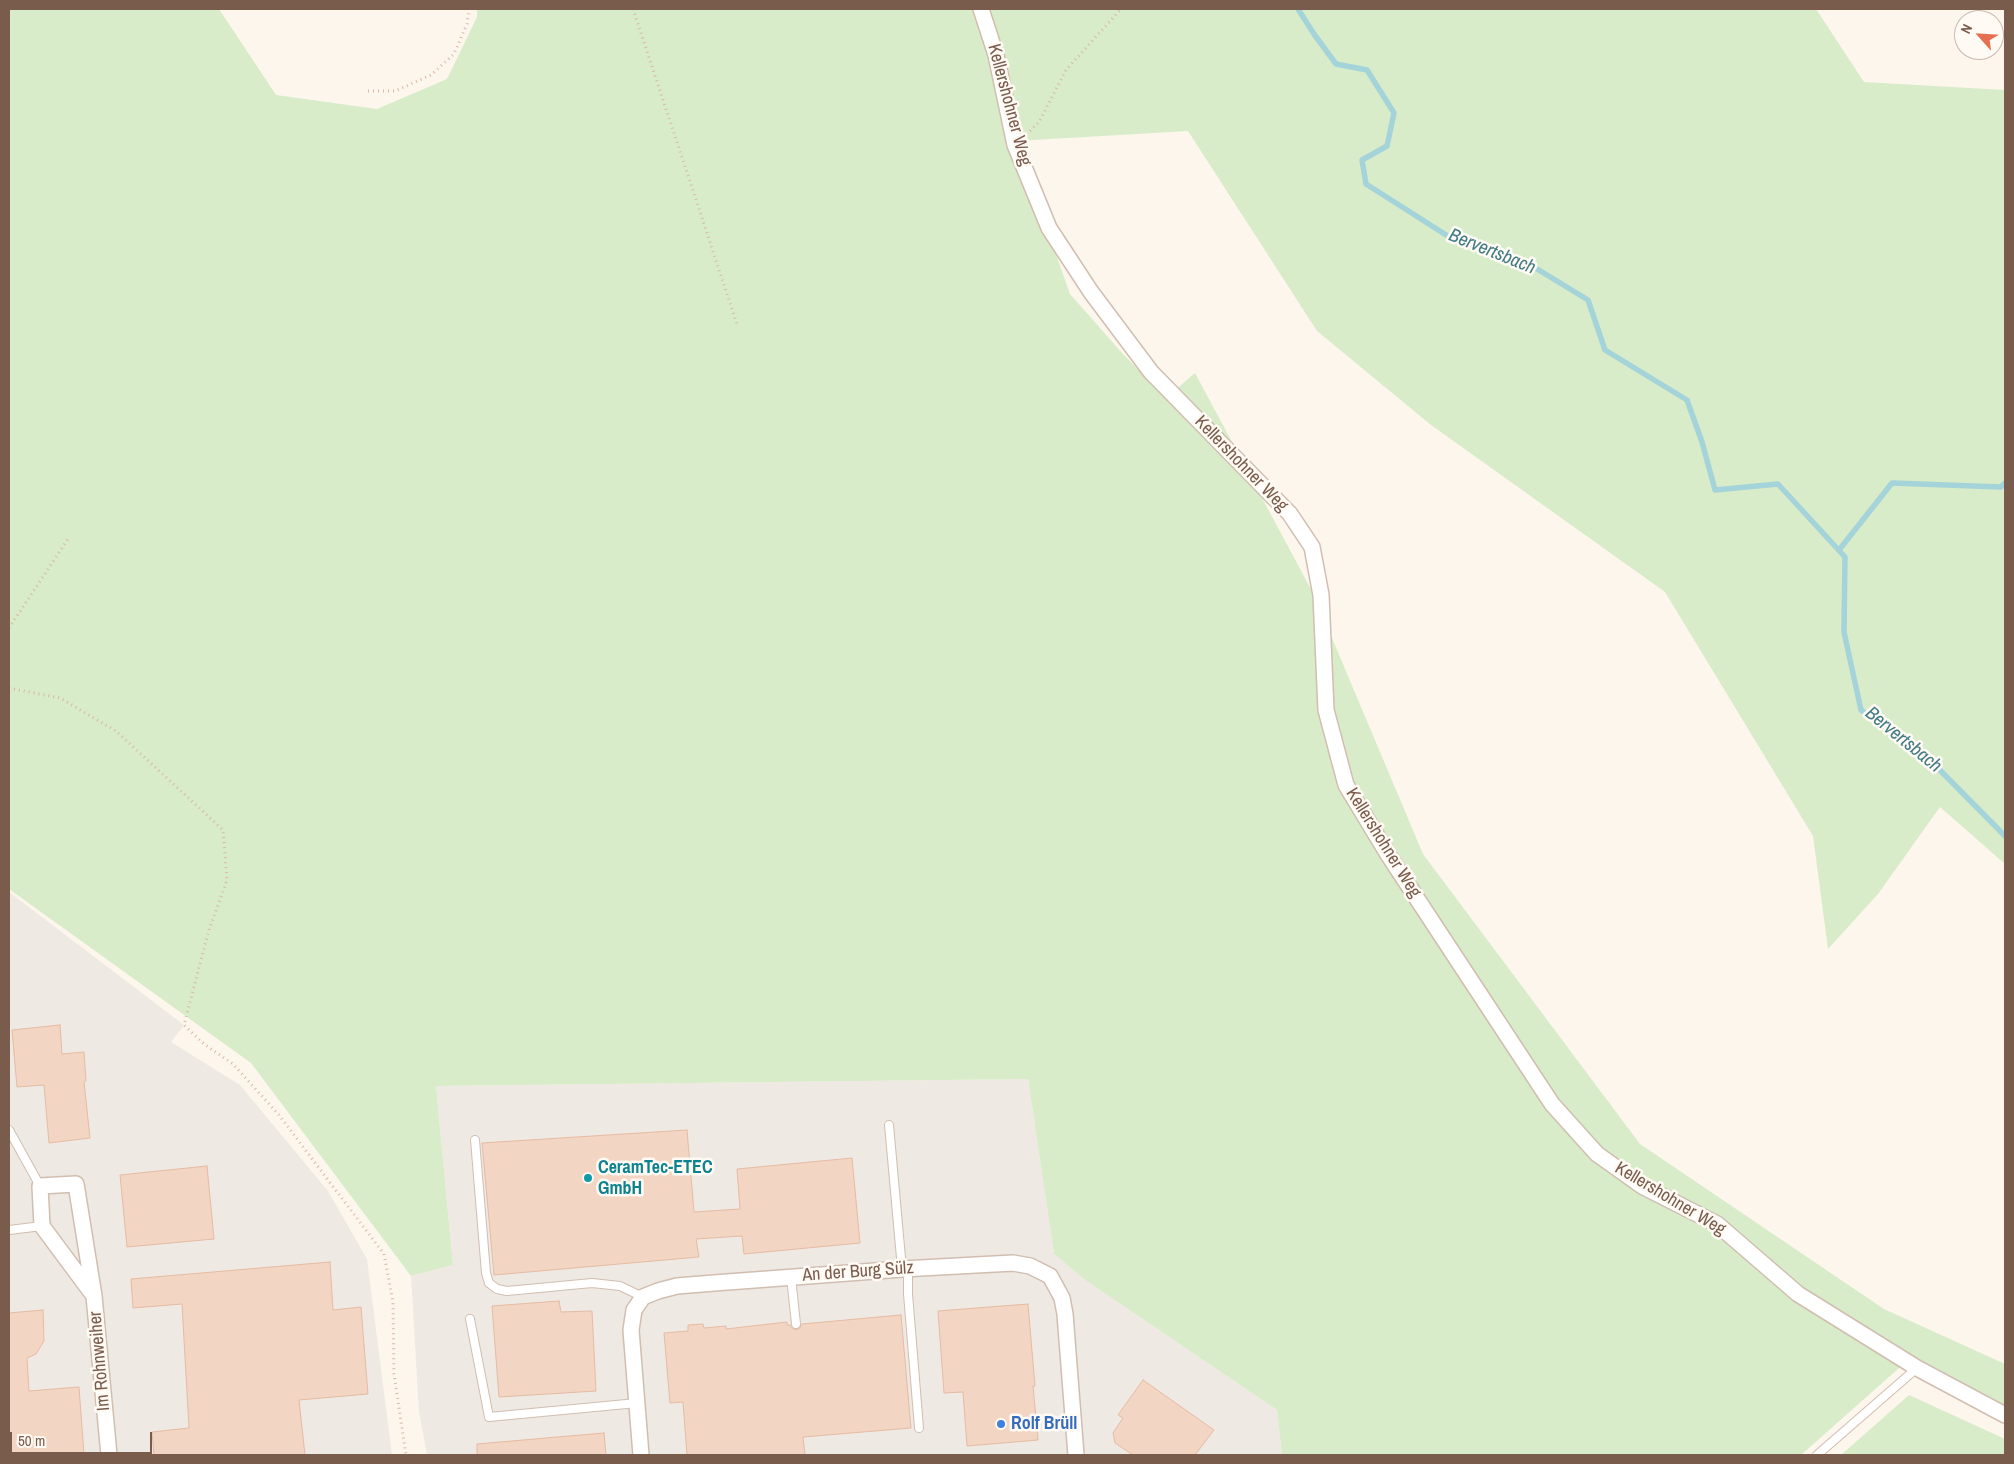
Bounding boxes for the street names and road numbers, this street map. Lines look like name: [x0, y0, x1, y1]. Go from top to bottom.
street label: Kellershohner Weg: [982, 42, 1036, 168]
street label: Kellershohner Weg: [1190, 411, 1292, 517]
street label: Kellershohner Weg: [1341, 784, 1425, 902]
street label: Kellershohner Weg: [1611, 1157, 1729, 1241]
street label: An der Burg Sülz: [802, 1257, 914, 1287]
street label: Im Rohnweiher: [85, 1310, 115, 1412]

